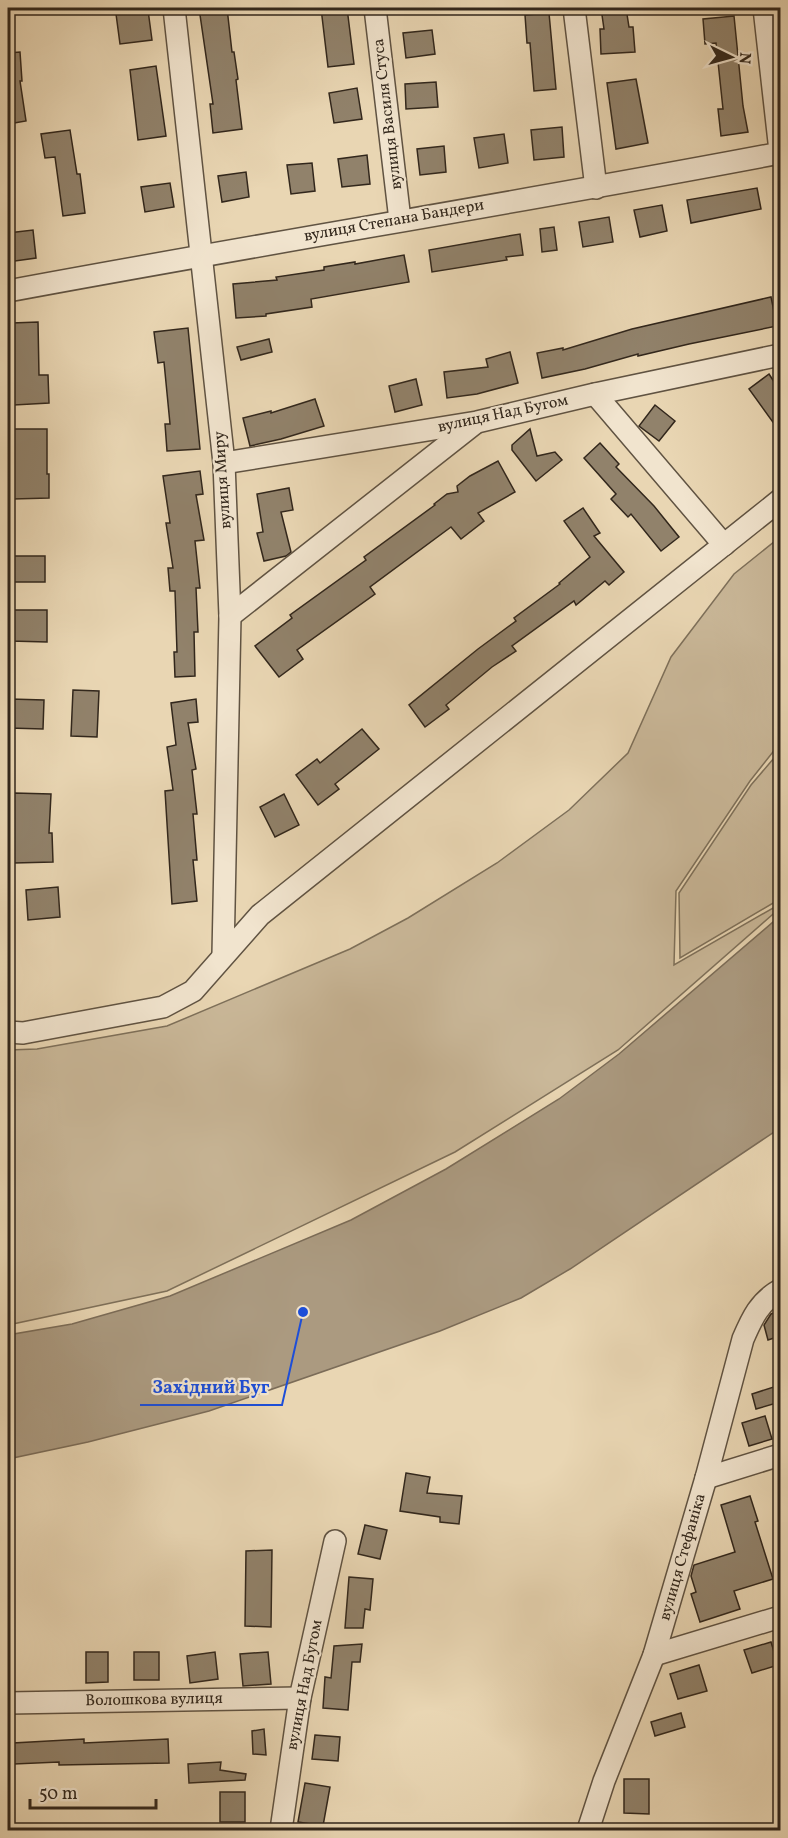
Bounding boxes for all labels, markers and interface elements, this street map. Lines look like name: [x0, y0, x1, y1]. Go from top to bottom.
north arrow: [701, 27, 761, 87]
street label: вулиця Василя Стуса: [368, 37, 408, 191]
text: N: [732, 51, 755, 65]
street label: вулиця Степана Бандери: [302, 194, 486, 248]
street label: вулиця Над Бугом: [436, 389, 570, 439]
street label: вулиця Миру: [209, 430, 237, 530]
callout: Західний Буг: [140, 1369, 282, 1405]
text: Західний Буг: [152, 1376, 270, 1401]
street label: вулиця Стефаніка: [654, 1491, 712, 1623]
street label: вулиця Над Бугом: [282, 1618, 328, 1752]
street label: Волошкова вулиця: [85, 1688, 223, 1712]
scale bar: [30, 1772, 156, 1810]
text: 50 m: [39, 1782, 78, 1807]

